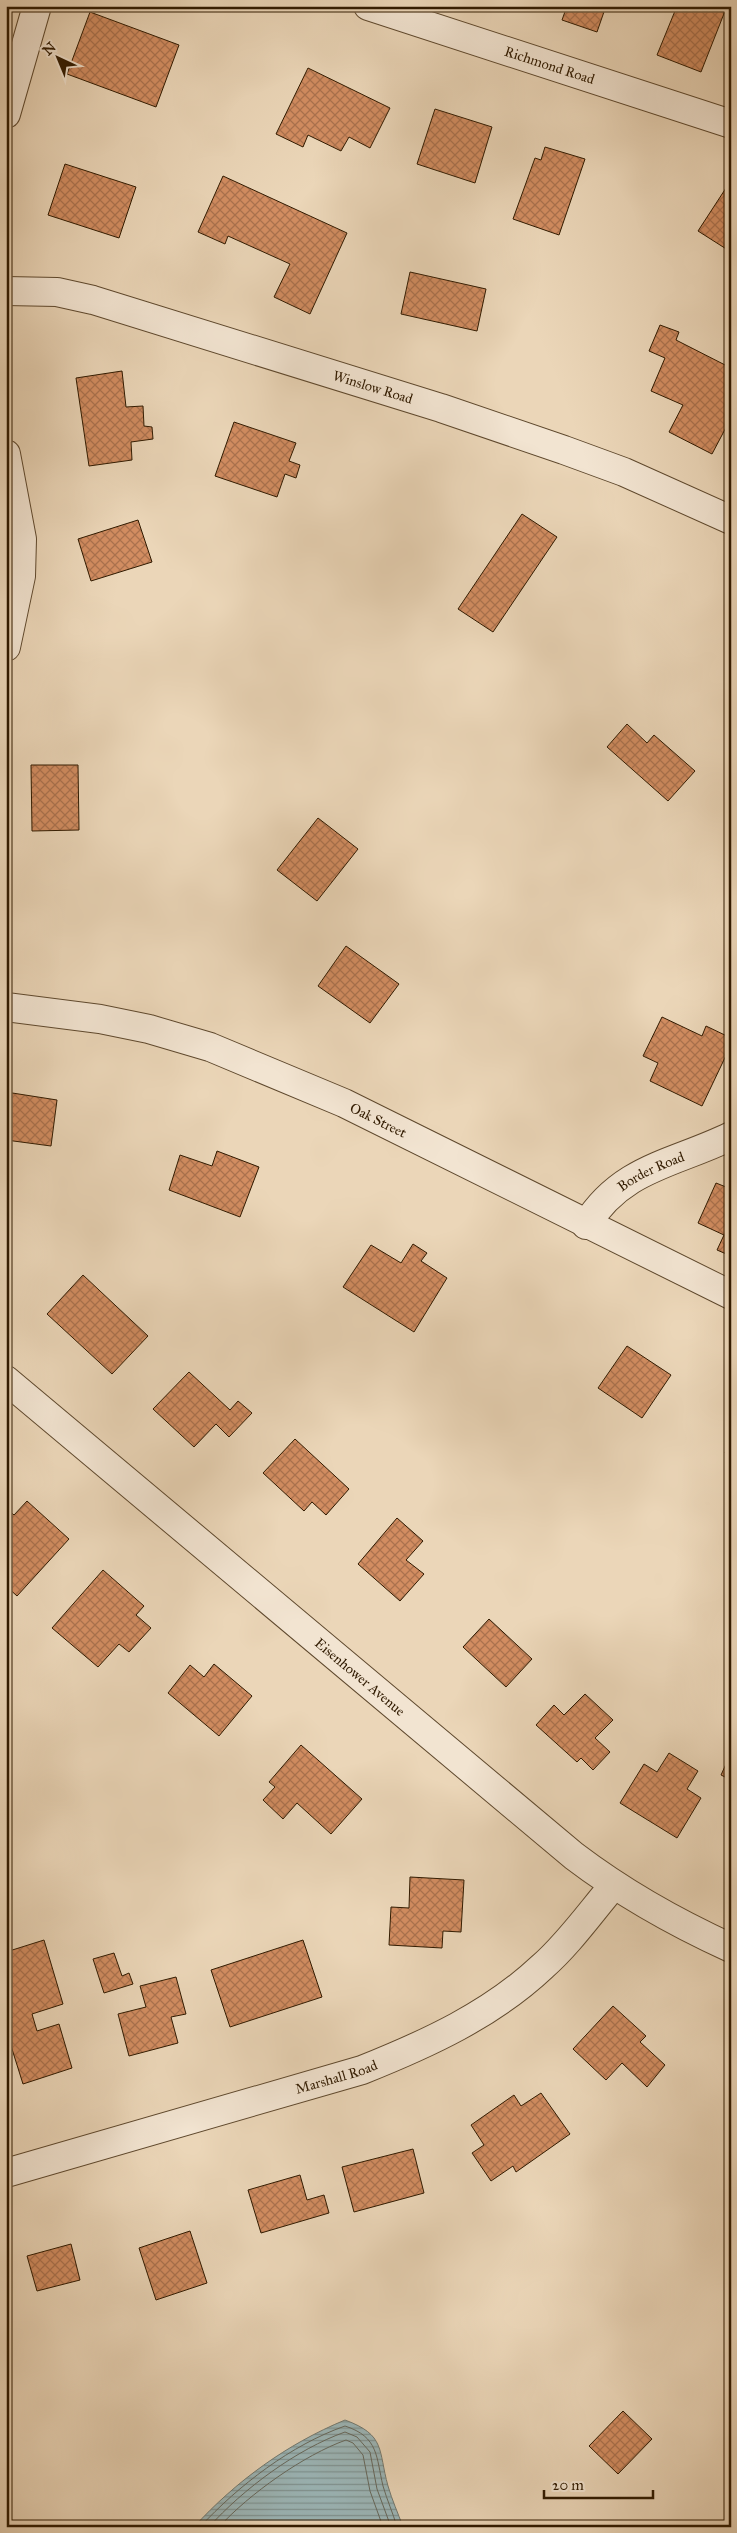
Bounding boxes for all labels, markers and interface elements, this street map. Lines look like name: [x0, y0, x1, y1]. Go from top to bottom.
north arrow: [32, 32, 82, 82]
text: N: [39, 39, 60, 59]
street label: Richmond Road: [502, 43, 597, 88]
street label: Winslow Road: [331, 367, 415, 408]
street label: Oak Street: [347, 1099, 409, 1142]
street label: Border Road: [614, 1148, 687, 1195]
street label: Eisenhower Avenue: [311, 1634, 408, 1720]
street label: Marshall Road: [293, 2057, 380, 2098]
scale bar: [544, 2468, 653, 2500]
text: 20 m: [552, 2476, 584, 2494]

